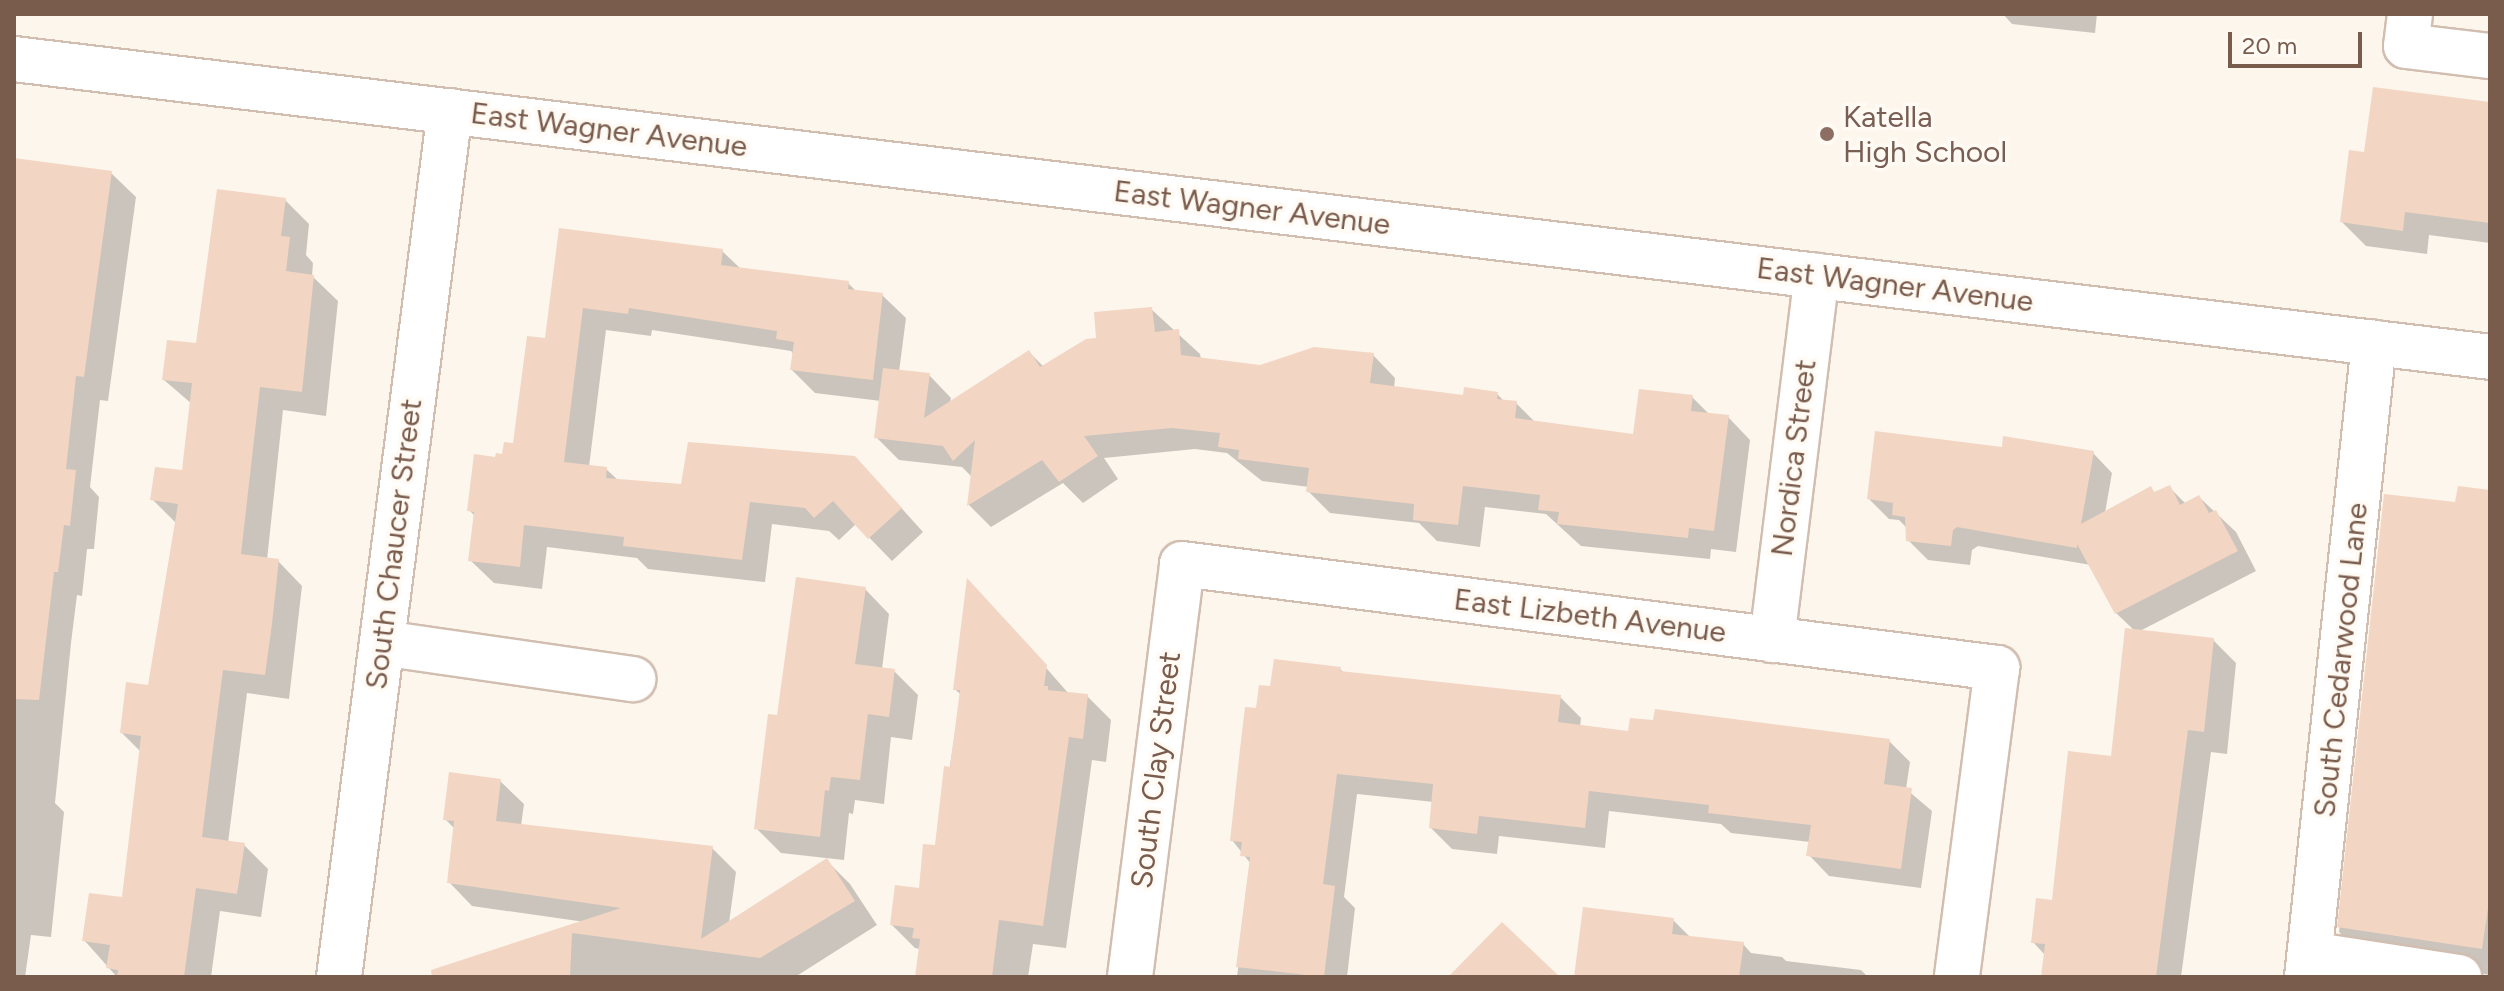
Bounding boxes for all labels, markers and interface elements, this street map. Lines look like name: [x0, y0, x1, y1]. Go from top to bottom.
scale bar: [2232, 16, 2366, 66]
text: 20 m: [2242, 31, 2297, 60]
street label: East Wagner Avenue: [469, 95, 749, 165]
place label: Katella High School: [1843, 99, 2007, 170]
marker: Katella High School: [1818, 125, 1836, 143]
street label: East Wagner Avenue: [1112, 173, 1392, 243]
street label: East Wagner Avenue: [1755, 250, 2035, 320]
street label: Nordica Street: [1764, 357, 1824, 559]
street label: South Chaucer Street: [358, 397, 430, 691]
street label: South Cedarwood Lane: [2307, 501, 2375, 819]
street label: East Lizbeth Avenue: [1452, 581, 1728, 651]
street label: South Clay Street: [1124, 649, 1188, 891]

